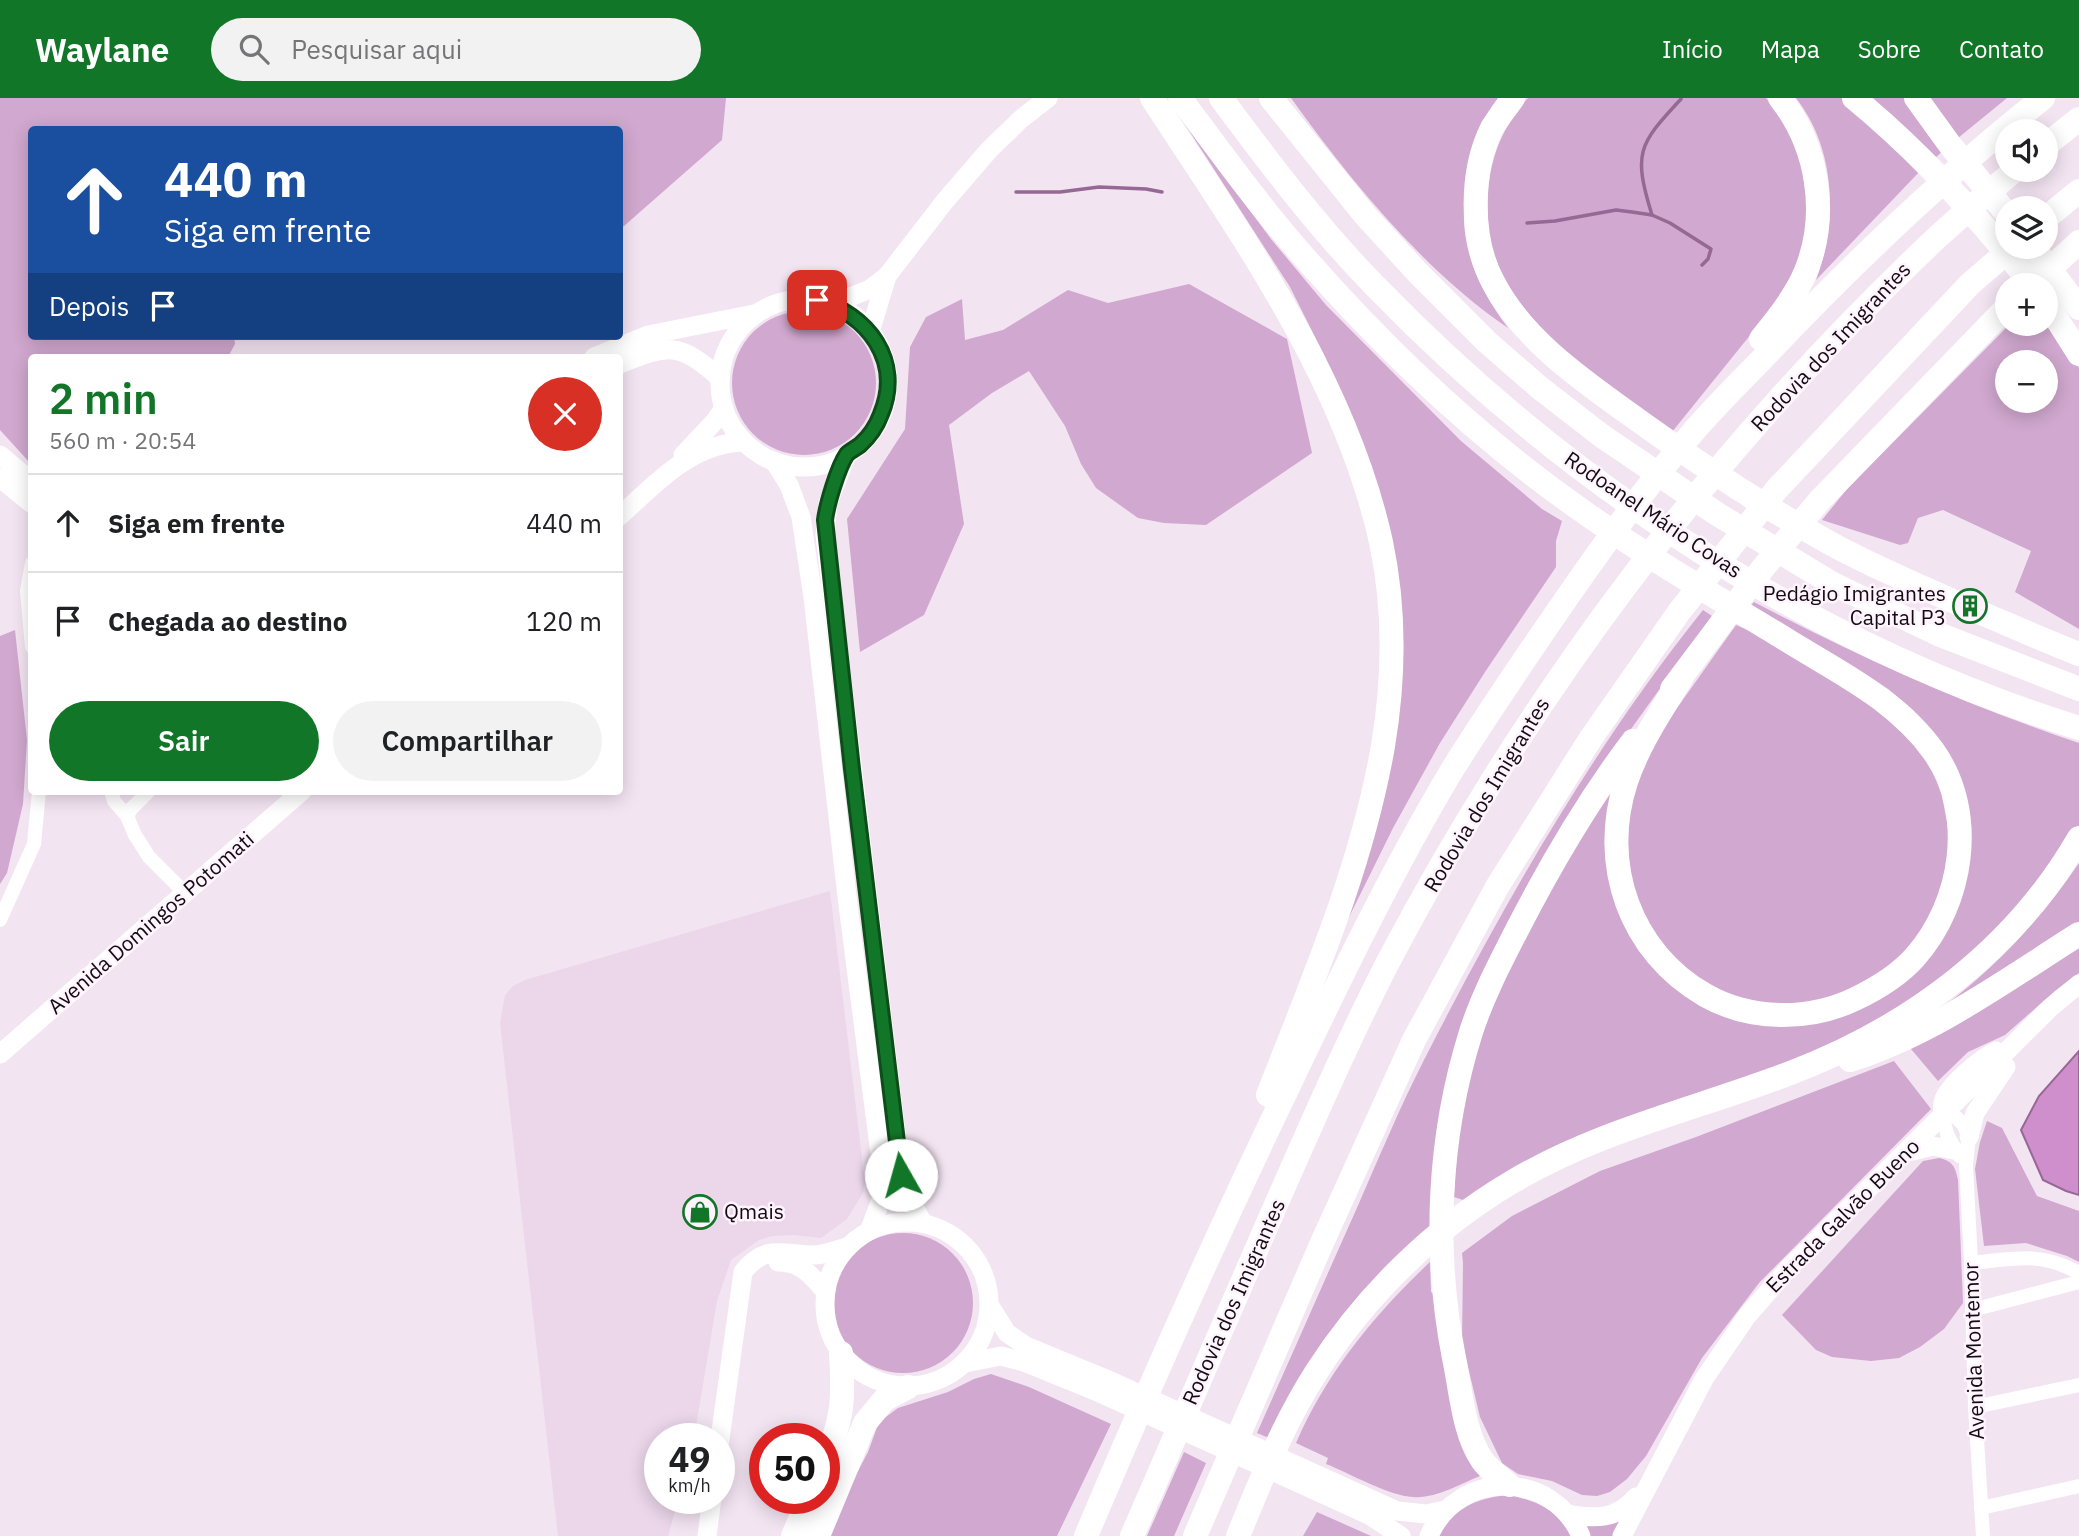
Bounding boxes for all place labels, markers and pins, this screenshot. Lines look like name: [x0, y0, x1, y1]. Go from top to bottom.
pin: [787, 270, 847, 330]
place label: Pedágio Imigrantes Capital P3: [1763, 579, 1946, 631]
building icon: Pedágio Imigrantes Capital P3: [1951, 587, 1989, 625]
shop icon: Qmais: [681, 1193, 719, 1231]
place label: Qmais: [724, 1197, 784, 1225]

